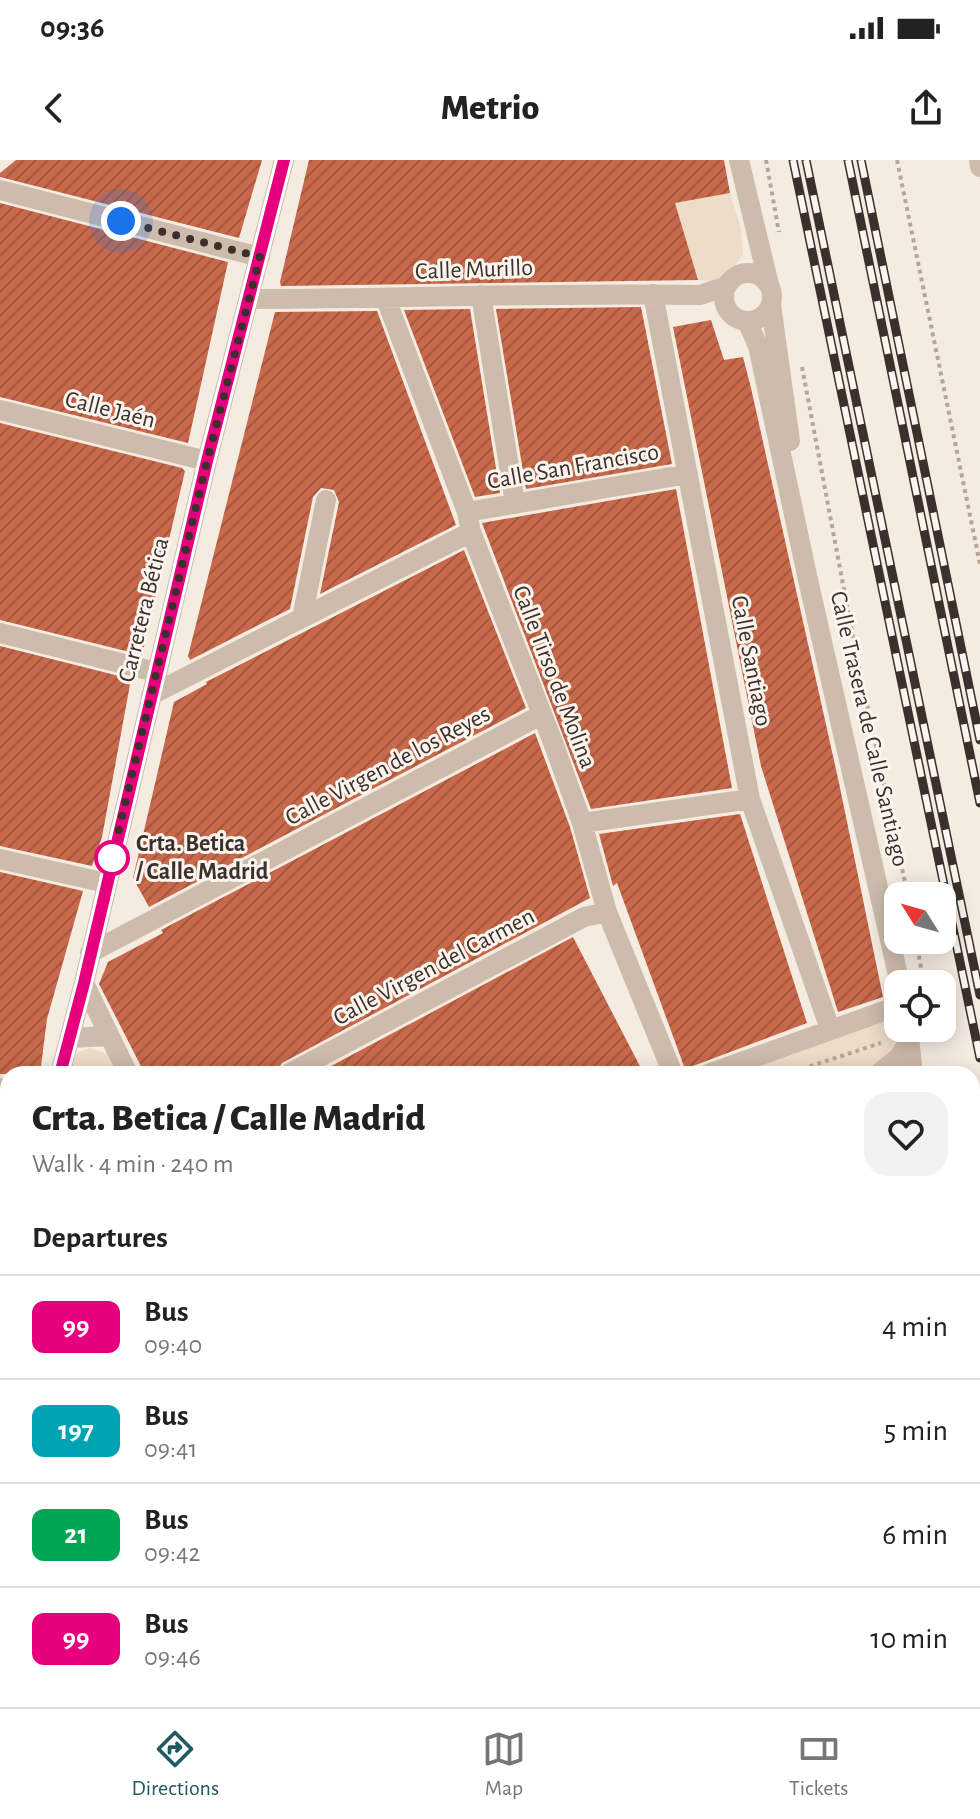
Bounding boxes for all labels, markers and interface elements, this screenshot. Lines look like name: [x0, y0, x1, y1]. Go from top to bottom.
text: 09:36: [40, 13, 104, 43]
icon: back: [32, 86, 76, 130]
icon: share: [904, 86, 948, 130]
text: Metrio: [441, 90, 539, 126]
your location: [101, 201, 141, 241]
street label: Calle Murillo: [415, 256, 533, 284]
street label: Calle Jaén: [63, 387, 157, 433]
street label: Calle San Francisco: [485, 440, 661, 494]
street label: Carretera Bética: [114, 535, 174, 685]
street label: Calle Tirso de Molina: [508, 582, 600, 772]
street label: Calle Trasera de Calle Santiago: [826, 589, 912, 869]
street label: Calle Santiago: [727, 594, 775, 728]
street label: Calle Virgen de los Reyes: [282, 702, 494, 830]
place label: Crta. Betica / Calle Madrid: [135, 832, 269, 884]
marker: Crta. Betica / Calle Madrid: [95, 841, 129, 875]
north arrow: [884, 882, 956, 954]
map controls: [884, 882, 956, 1042]
street label: Calle Virgen del Carmen: [330, 904, 538, 1030]
button: locate: [884, 970, 956, 1042]
button: heart: [864, 1092, 948, 1176]
text: Crta. Betica / Calle Madrid: [32, 1100, 425, 1138]
text: Walk · 4 min · 240 m: [32, 1151, 234, 1177]
text: Departures: [32, 1223, 168, 1253]
text: Bus: [144, 1297, 189, 1327]
text: 4 min: [882, 1312, 948, 1342]
text: 99: [62, 1313, 90, 1341]
text: 09:40: [144, 1332, 202, 1358]
text: Bus: [144, 1401, 189, 1431]
text: 5 min: [884, 1416, 948, 1446]
text: 197: [58, 1417, 94, 1445]
text: 09:41: [144, 1436, 197, 1462]
text: Bus: [144, 1505, 189, 1535]
text: 6 min: [882, 1520, 948, 1550]
text: 21: [64, 1521, 88, 1549]
text: 09:42: [144, 1540, 200, 1566]
text: Bus: [144, 1609, 189, 1639]
text: 10 min: [870, 1624, 948, 1654]
text: 99: [62, 1625, 90, 1653]
text: 09:46: [144, 1644, 201, 1670]
tab: Directions: [131, 1727, 219, 1801]
tab: Map: [482, 1727, 526, 1801]
tab: Tickets: [789, 1727, 849, 1801]

